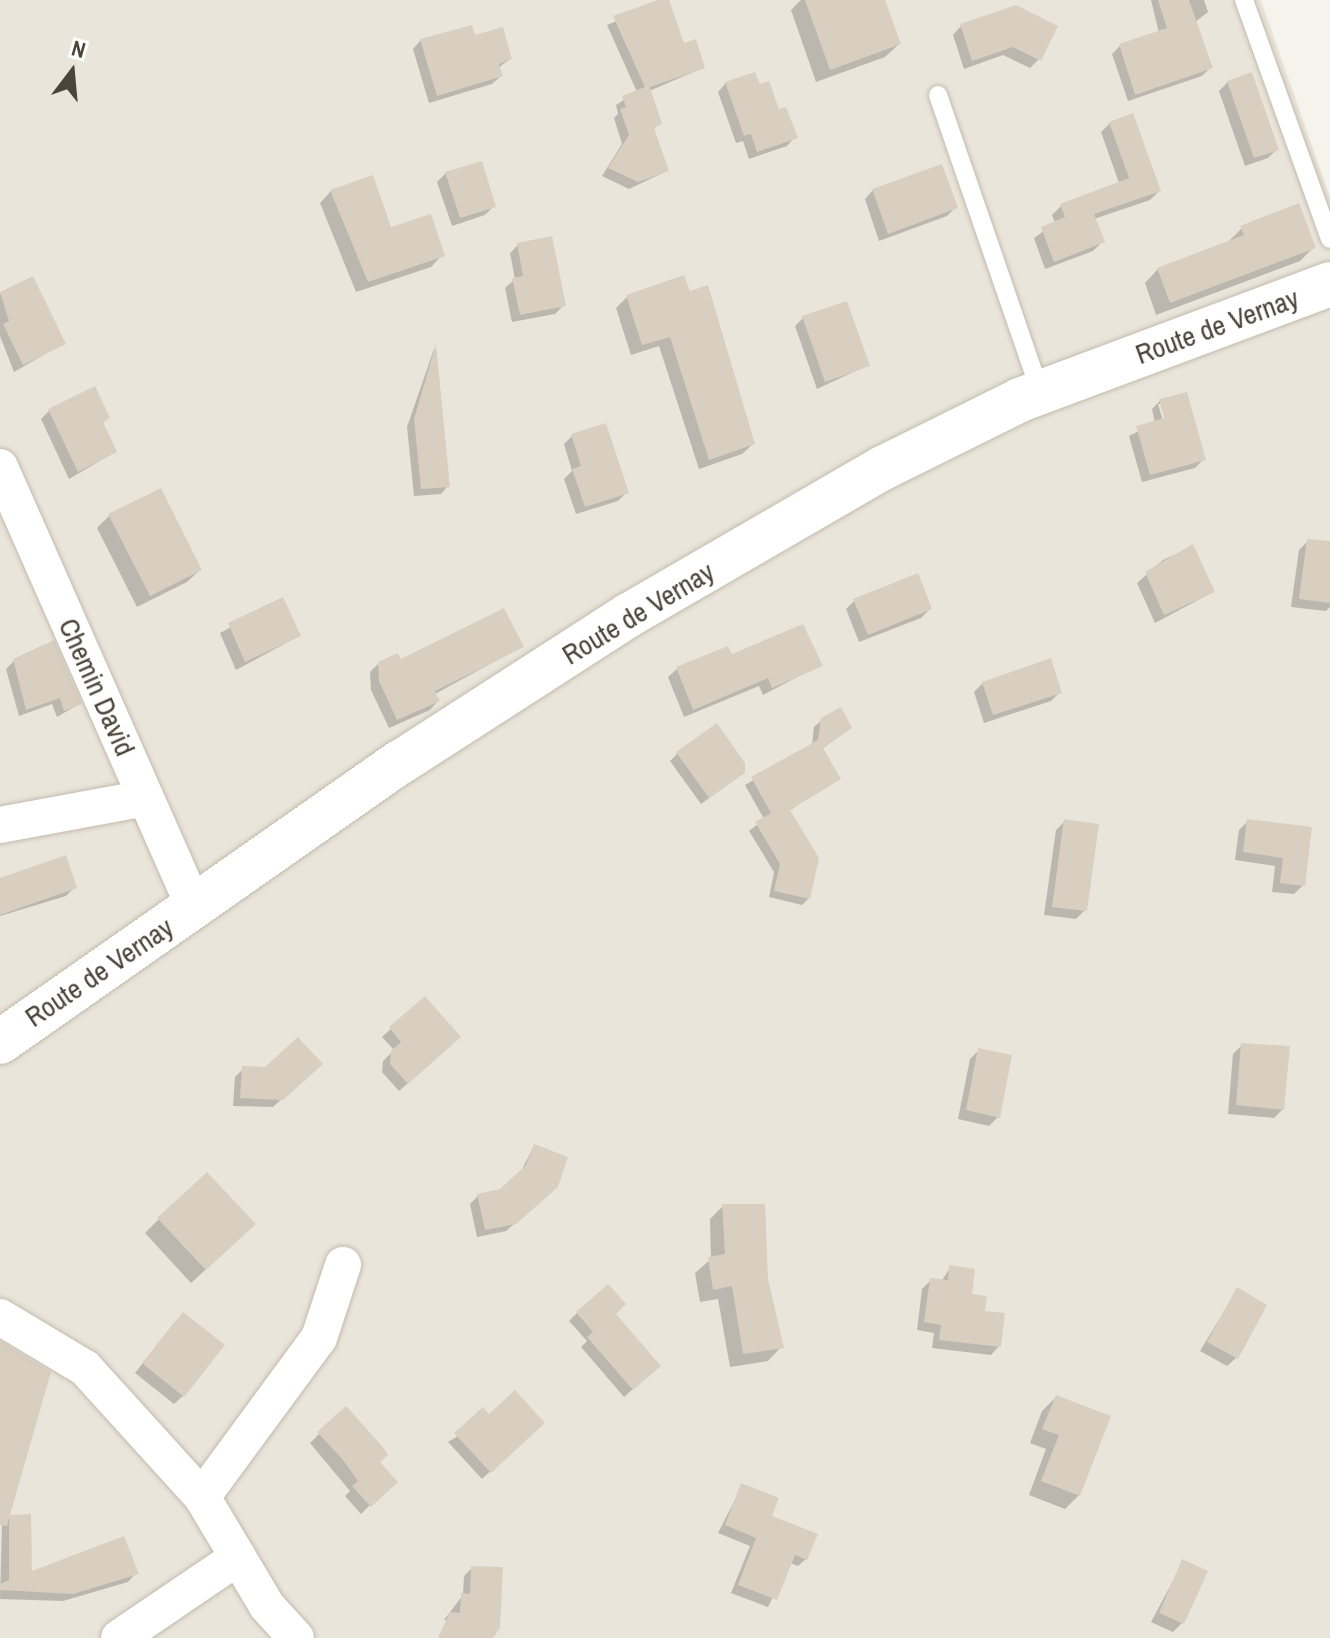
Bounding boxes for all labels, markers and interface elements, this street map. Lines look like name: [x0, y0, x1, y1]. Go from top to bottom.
north arrow: [32, 32, 112, 112]
text: N: [68, 33, 89, 65]
street label: Route de Vernay: [1131, 281, 1303, 371]
street label: Route de Vernay: [556, 555, 720, 671]
street label: Chemin David: [52, 613, 142, 761]
street label: Route de Vernay: [19, 910, 179, 1034]

